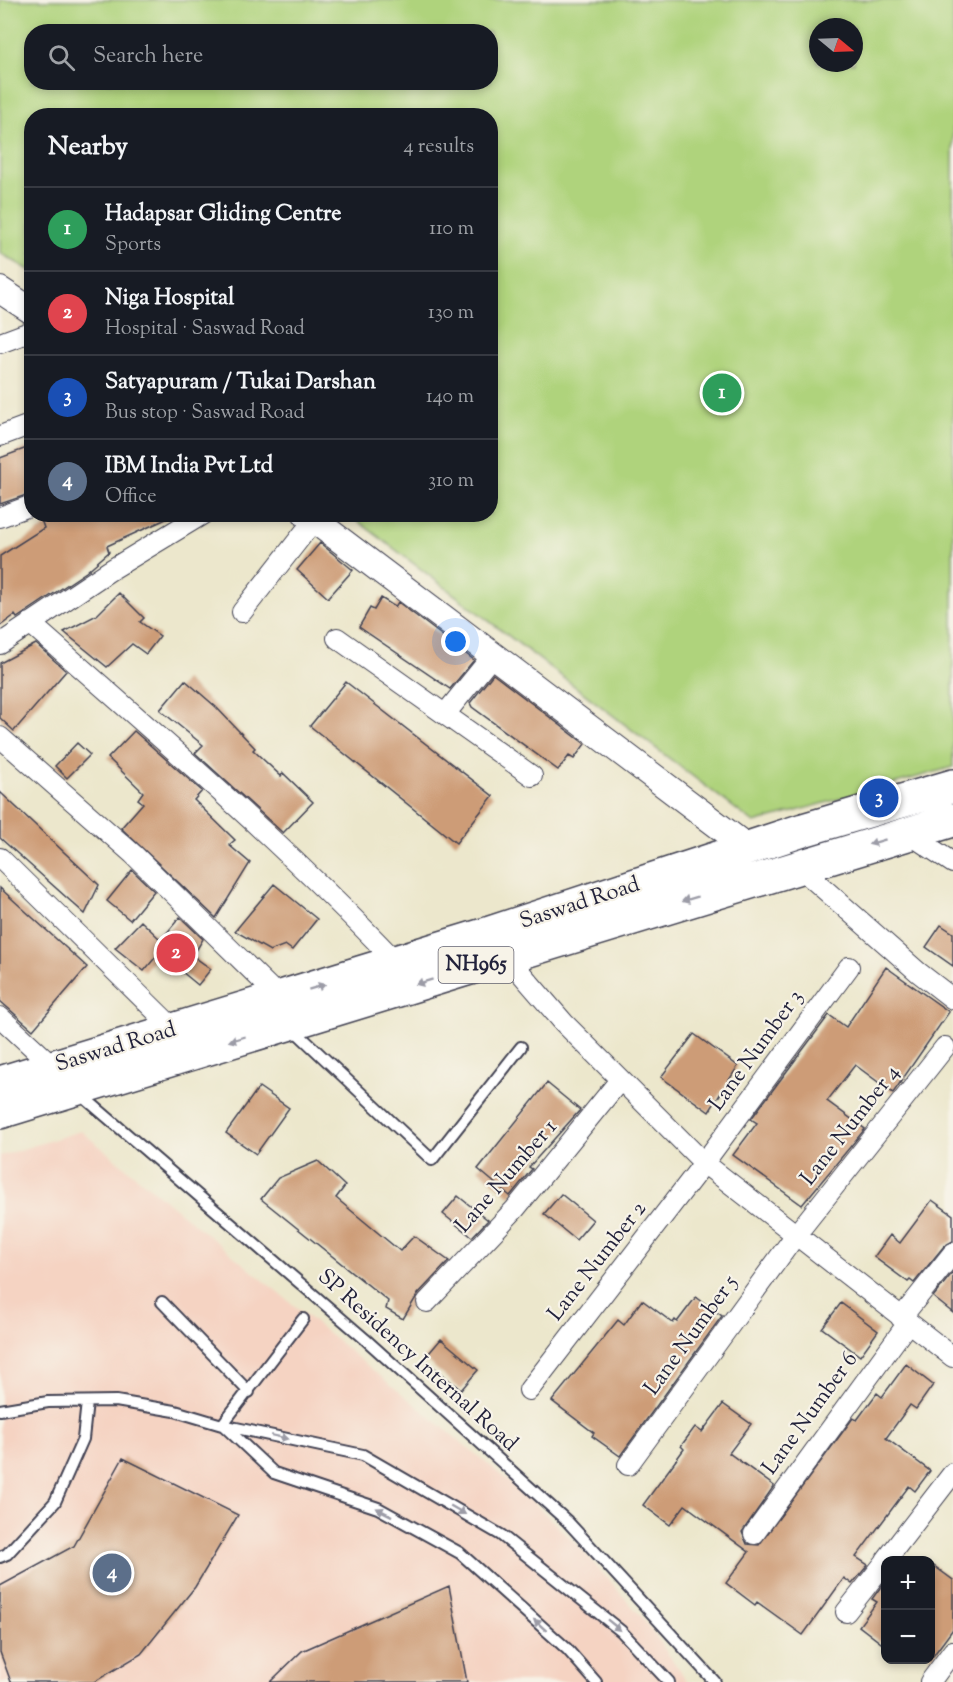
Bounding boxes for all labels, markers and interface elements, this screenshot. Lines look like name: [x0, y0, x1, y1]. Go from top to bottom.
north arrow: [809, 18, 863, 72]
search box: [24, 24, 498, 90]
icon: search: [45, 41, 78, 74]
text: Search here: [93, 41, 203, 73]
text: Nearby: [48, 129, 128, 166]
text: 4 results: [403, 133, 474, 162]
text: Hadapsar Gliding Centre: [105, 199, 342, 231]
text: 1: [64, 215, 71, 244]
text: 110 m: [429, 215, 474, 244]
text: Sports: [105, 231, 161, 260]
text: Niga Hospital: [105, 283, 234, 315]
text: 2: [63, 299, 72, 328]
text: 130 m: [428, 299, 474, 328]
text: Hospital · Saswad Road: [105, 315, 305, 344]
text: Satyapuram / Tukai Darshan: [105, 367, 376, 399]
pin: 1: [702, 370, 742, 416]
text: 3: [63, 383, 72, 412]
text: 140 m: [426, 383, 474, 412]
text: Bus stop · Saswad Road: [105, 399, 305, 428]
text: IBM India Pvt Ltd: [105, 451, 273, 483]
text: 4: [62, 467, 73, 496]
text: 310 m: [428, 467, 474, 496]
text: Office: [105, 483, 157, 512]
your location: [441, 627, 470, 656]
pin: 3: [860, 776, 898, 820]
one-way arrow: [868, 838, 886, 847]
street label: Saswad Road: [516, 870, 644, 938]
one-way arrow: [681, 895, 699, 904]
pin: 2: [156, 930, 195, 976]
road number: NH965: [438, 947, 514, 983]
one-way arrow: [415, 977, 433, 987]
one-way arrow: [308, 981, 326, 991]
street label: Lane Number 3: [702, 984, 812, 1118]
street label: Saswad Road: [52, 1014, 180, 1082]
one-way arrow: [228, 1035, 246, 1044]
street label: Lane Number 4: [794, 1059, 908, 1193]
street label: Lane Number 1: [448, 1113, 566, 1241]
street label: Lane Number 2: [541, 1195, 655, 1329]
street label: SP Residency Internal Road: [310, 1262, 524, 1460]
street label: Lane Number 5: [637, 1269, 747, 1403]
street label: Lane Number 6: [755, 1346, 867, 1482]
one-way arrow: [270, 1433, 289, 1442]
one-way arrow: [450, 1505, 467, 1515]
one-way arrow: [375, 1507, 392, 1516]
pin: 4: [92, 1550, 132, 1596]
map controls: [881, 1556, 935, 1664]
button: +: [881, 1556, 935, 1610]
button: −: [881, 1610, 935, 1664]
one-way arrow: [533, 1618, 548, 1632]
one-way arrow: [607, 1619, 622, 1631]

